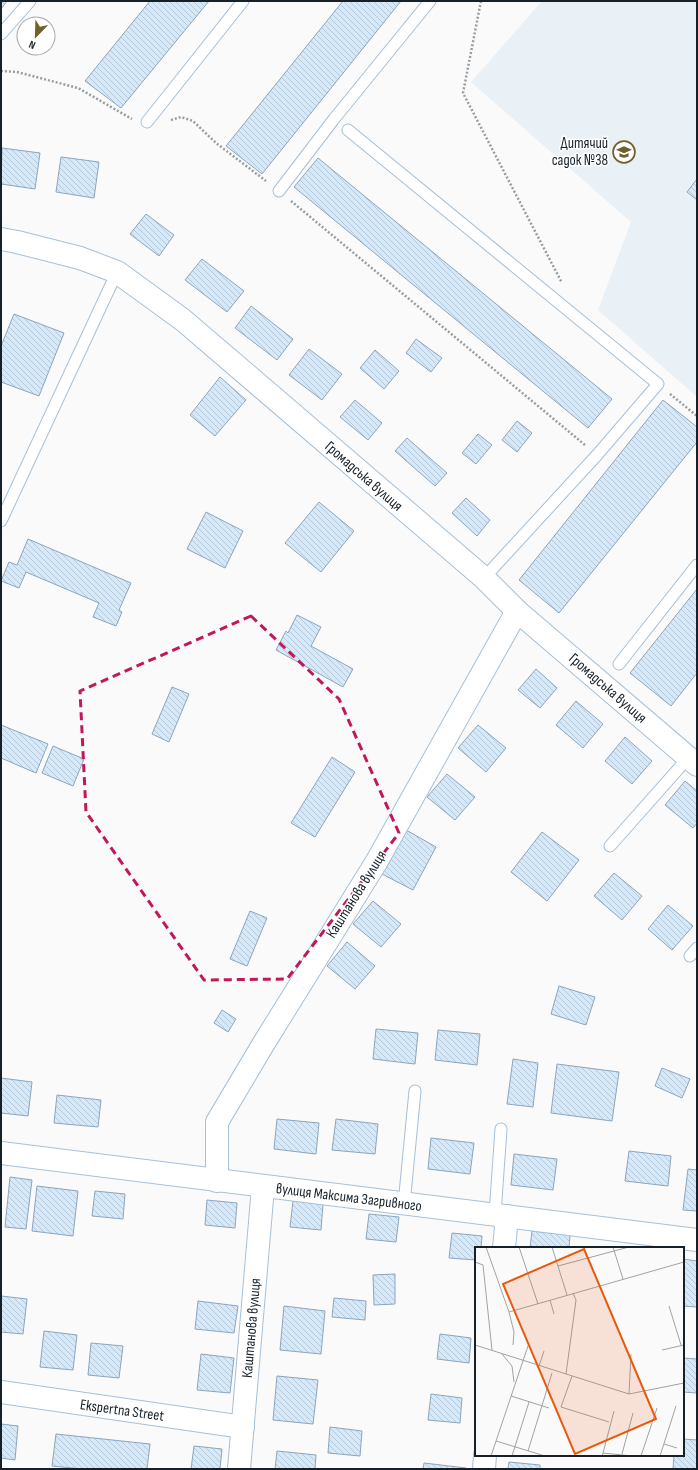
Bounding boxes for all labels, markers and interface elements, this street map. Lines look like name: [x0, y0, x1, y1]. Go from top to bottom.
north arrow: [16, 16, 56, 56]
text: N: [27, 38, 38, 52]
place label: Дитячий садок №38: [552, 134, 608, 170]
school or university icon: Дитячий садок №38: [611, 139, 637, 165]
street label: Громадська вулиця: [321, 437, 407, 516]
street label: Громадська вулиця: [565, 649, 651, 728]
street label: Каштанова вулиця: [322, 847, 391, 942]
street label: вулиця Максима Загривного: [275, 1179, 423, 1216]
inset map: [475, 1247, 684, 1456]
street label: Каштанова вулиця: [238, 1277, 265, 1379]
street label: Ekspertna Street: [79, 1395, 166, 1426]

